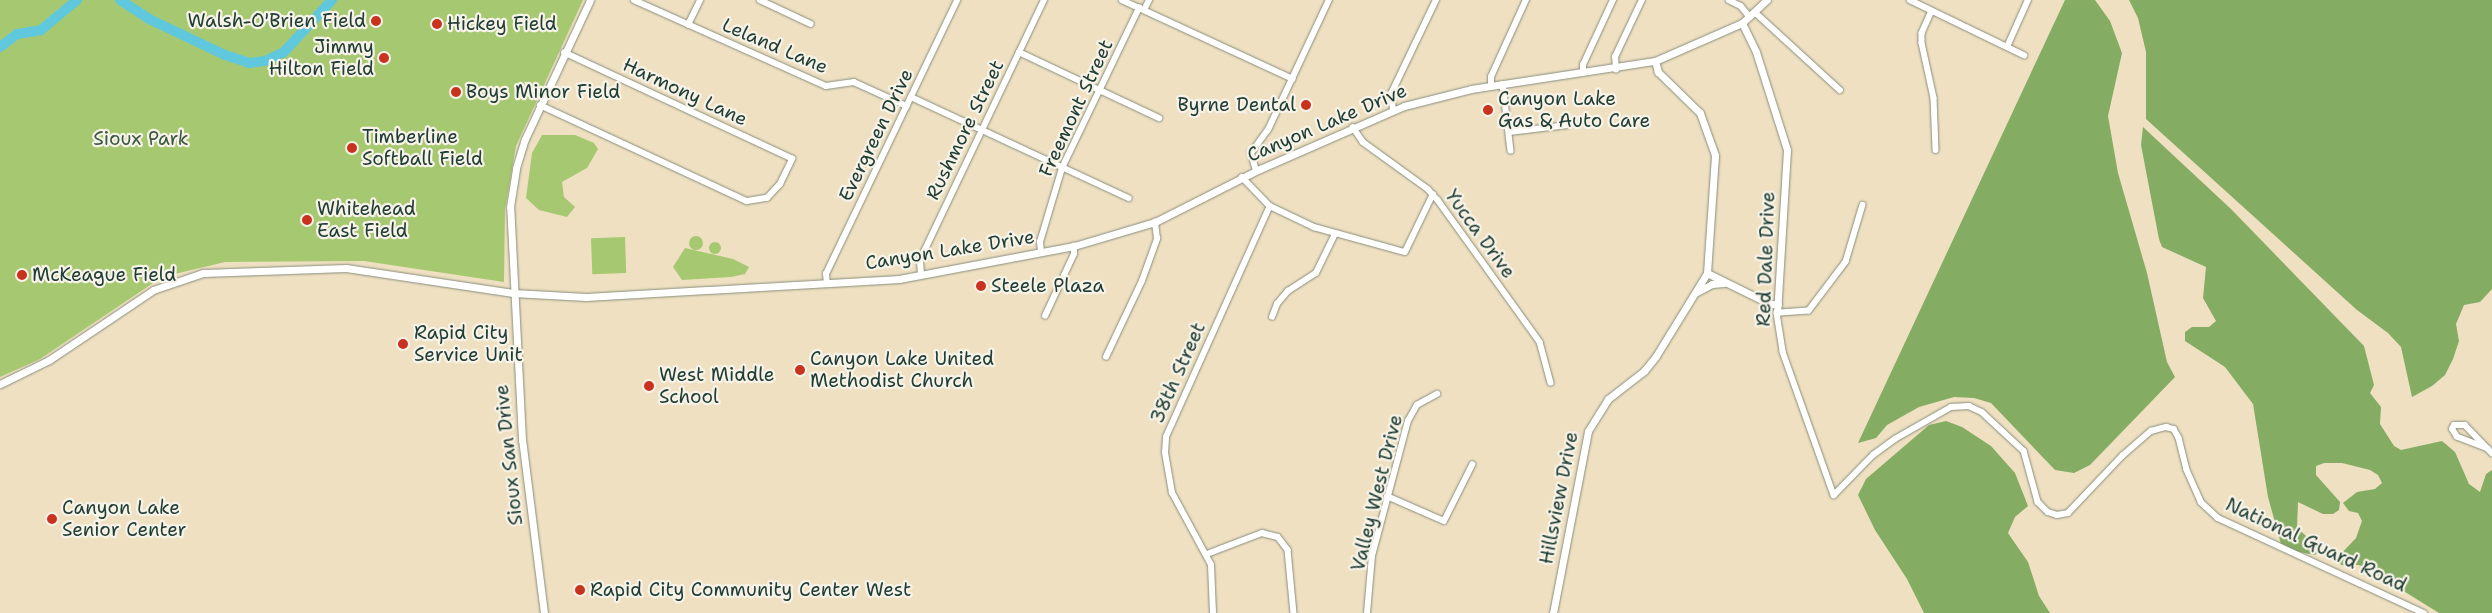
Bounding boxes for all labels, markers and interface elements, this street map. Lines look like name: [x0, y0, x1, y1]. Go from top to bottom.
place label: Walsh-O'Brien Field: [188, 10, 366, 32]
place label: Hickey Field: [447, 13, 557, 35]
street label: Leland Lane: [719, 14, 831, 78]
marker: Walsh-O'Brien Field: [370, 15, 382, 27]
marker: Hickey Field: [431, 18, 443, 30]
place label: Jimmy Hilton Field: [269, 36, 374, 80]
street label: Freemont Street: [1034, 36, 1118, 180]
marker: Jimmy Hilton Field: [378, 52, 390, 64]
street label: Harmony Lane: [619, 53, 751, 131]
street label: Rushmore Street: [921, 56, 1009, 204]
street label: Evergreen Drive: [834, 65, 918, 205]
street label: Canyon Lake Drive: [1244, 79, 1410, 167]
place label: Boys Minor Field: [466, 81, 620, 103]
marker: Boys Minor Field: [450, 86, 462, 98]
place label: Canyon Lake Gas & Auto Care: [1498, 88, 1650, 132]
place label: Byrne Dental: [1177, 94, 1296, 116]
marker: Byrne Dental: [1300, 99, 1312, 111]
marker: Canyon Lake Gas & Auto Care: [1482, 104, 1494, 116]
place label: Timberline Softball Field: [362, 126, 483, 170]
park label: Sioux Park: [93, 128, 189, 150]
marker: Timberline Softball Field: [346, 142, 358, 154]
street label: Yucca Drive: [1440, 185, 1520, 283]
street label: Red Dale Drive: [1752, 191, 1780, 327]
place label: Whitehead East Field: [317, 198, 416, 242]
marker: Whitehead East Field: [301, 214, 313, 226]
street label: Canyon Lake Drive: [864, 225, 1036, 275]
place label: McKeague Field: [32, 264, 176, 286]
marker: McKeague Field: [16, 269, 28, 281]
place label: Steele Plaza: [991, 275, 1104, 297]
marker: Steele Plaza: [975, 280, 987, 292]
street label: 38th Street: [1146, 319, 1210, 427]
place label: Rapid City Service Unit: [414, 322, 523, 366]
marker: Rapid City Service Unit: [396, 337, 410, 351]
place label: Canyon Lake United Methodist Church: [810, 348, 994, 392]
place label: West Middle School: [659, 364, 774, 408]
marker: Canyon Lake United Methodist Church: [794, 364, 806, 376]
marker: West Middle School: [643, 380, 655, 392]
street label: Sioux San Drive: [490, 383, 528, 527]
street label: Valley West Drive: [1347, 412, 1407, 574]
street label: Hillsview Drive: [1535, 430, 1583, 566]
street label: National Guard Road: [2222, 493, 2410, 597]
place label: Canyon Lake Senior Center: [62, 497, 187, 541]
marker: Canyon Lake Senior Center: [46, 513, 58, 525]
place label: Rapid City Community Center West: [590, 579, 911, 601]
marker: Rapid City Community Center West: [574, 584, 586, 596]

